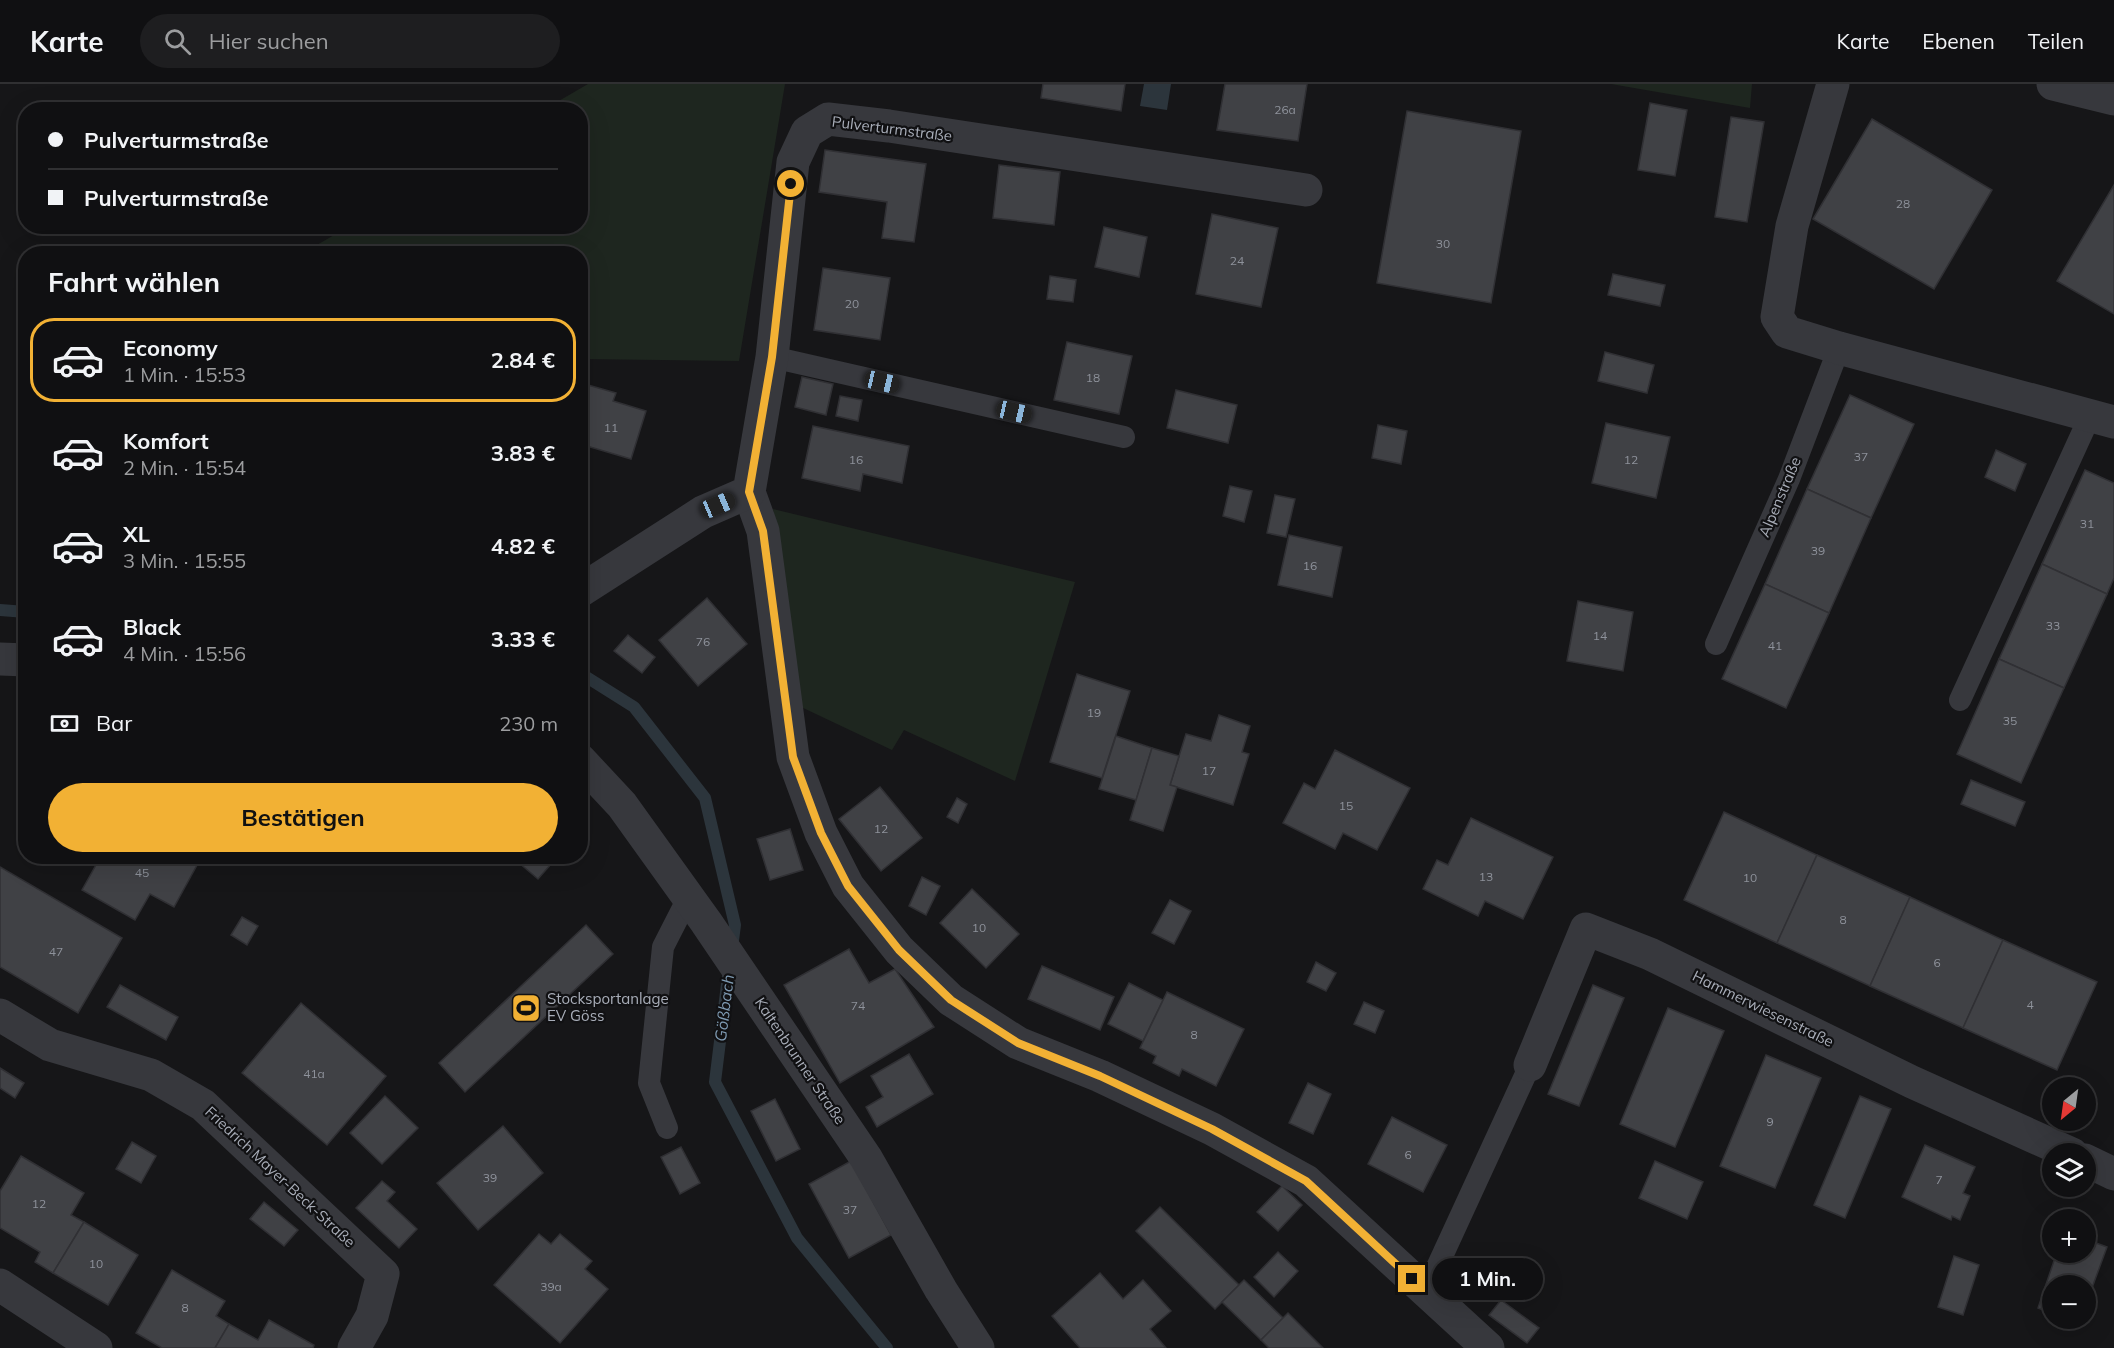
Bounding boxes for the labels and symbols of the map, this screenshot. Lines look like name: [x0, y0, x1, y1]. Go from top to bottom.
house number: 26a: [1274, 102, 1296, 117]
street label: Pulverturmstraße: [831, 112, 953, 145]
route start: [777, 170, 804, 197]
house number: 28: [1896, 196, 1910, 211]
house number: 30: [1436, 236, 1450, 251]
house number: 24: [1230, 253, 1244, 268]
house number: 20: [845, 296, 859, 311]
car: [862, 369, 902, 395]
house number: 18: [1086, 370, 1100, 385]
car: [994, 399, 1034, 425]
house number: 11: [604, 420, 618, 435]
house number: 37: [1854, 449, 1868, 464]
house number: 16: [849, 452, 863, 467]
house number: 12: [1624, 452, 1638, 467]
street label: Alpenstraße: [1754, 454, 1805, 540]
car: [698, 490, 738, 520]
house number: 31: [2080, 516, 2094, 531]
house number: 39: [1811, 543, 1825, 558]
house number: 16: [1303, 558, 1317, 573]
house number: 33: [2046, 618, 2060, 633]
house number: 14: [1593, 628, 1607, 643]
house number: 76: [696, 634, 710, 649]
house number: 41: [1768, 638, 1782, 653]
house number: 19: [1087, 705, 1101, 720]
house number: 35: [2003, 713, 2017, 728]
house number: 17: [1202, 763, 1216, 778]
house number: 15: [1339, 798, 1353, 813]
house number: 12: [874, 821, 888, 836]
house number: 45: [135, 865, 149, 880]
house number: 13: [1479, 869, 1493, 884]
house number: 10: [1743, 870, 1757, 885]
house number: 8: [1839, 912, 1847, 927]
house number: 10: [972, 920, 986, 935]
house number: 47: [49, 944, 63, 959]
house number: 6: [1933, 955, 1941, 970]
street label: Hammerwiesenstraße: [1690, 966, 1837, 1051]
water label: Gößbach: [710, 973, 738, 1043]
place label: Stocksportanlage EV Göss: [547, 989, 669, 1025]
sports icon: Stocksportanlage EV Göss: [510, 992, 542, 1024]
street label: Kaltenbrunner Straße: [751, 994, 850, 1128]
house number: 4: [2026, 997, 2034, 1012]
house number: 74: [851, 998, 865, 1013]
house number: 8: [1190, 1027, 1198, 1042]
house number: 41a: [303, 1066, 325, 1081]
north arrow: [2042, 1077, 2096, 1131]
street label: Friedrich Mayer-Beck-Straße: [201, 1102, 359, 1251]
house number: 9: [1766, 1114, 1774, 1129]
house number: 6: [1404, 1147, 1412, 1162]
house number: 39: [483, 1170, 497, 1185]
house number: 7: [1935, 1172, 1943, 1187]
house number: 12: [32, 1196, 46, 1211]
house number: 37: [843, 1202, 857, 1217]
house number: 10: [89, 1256, 103, 1271]
callout: 1 Min.: [1433, 1258, 1544, 1300]
route end: [1398, 1265, 1425, 1292]
house number: 39a: [540, 1279, 562, 1294]
house number: 8: [181, 1300, 189, 1315]

